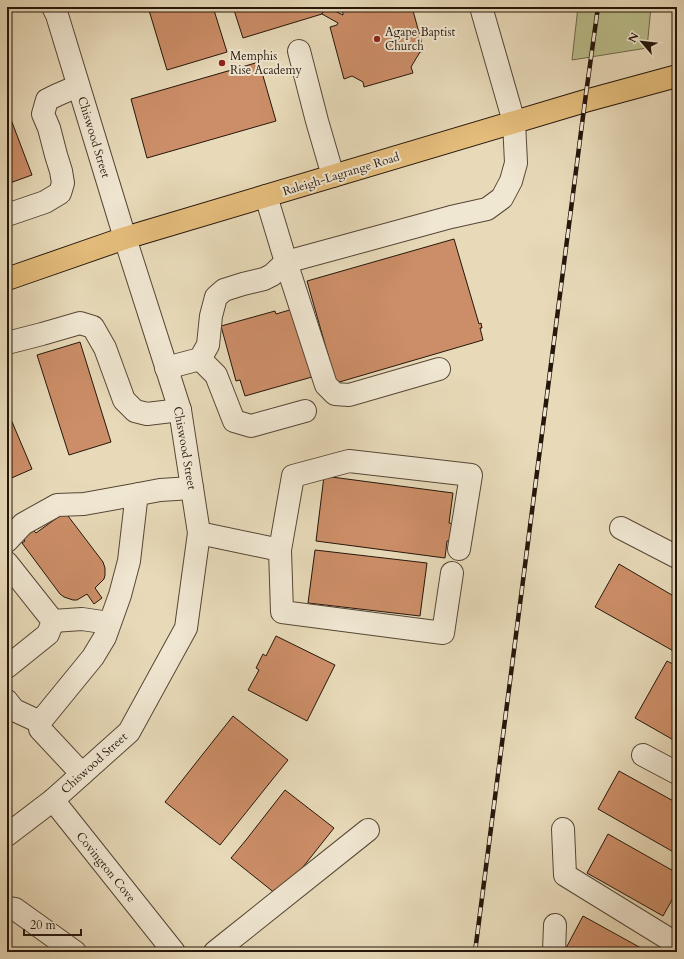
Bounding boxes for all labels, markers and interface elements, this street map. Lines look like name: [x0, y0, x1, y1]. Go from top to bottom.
north arrow: [622, 22, 662, 62]
place label: Agape Baptist Church: [385, 24, 455, 54]
text: N: [625, 29, 643, 45]
marker: Agape Baptist Church: [372, 34, 382, 44]
place label: Memphis Rise Academy: [230, 48, 303, 78]
marker: Memphis Rise Academy: [217, 58, 227, 68]
street label: Chiswood Street: [74, 94, 114, 180]
street label: Raleigh-Lagrange Road: [281, 148, 402, 199]
street label: Chiswood Street: [170, 405, 200, 491]
street label: Chiswood Street: [57, 729, 131, 797]
street label: Covington Cove: [73, 828, 139, 906]
scale bar: [24, 911, 81, 937]
text: 20 m: [30, 917, 57, 933]

